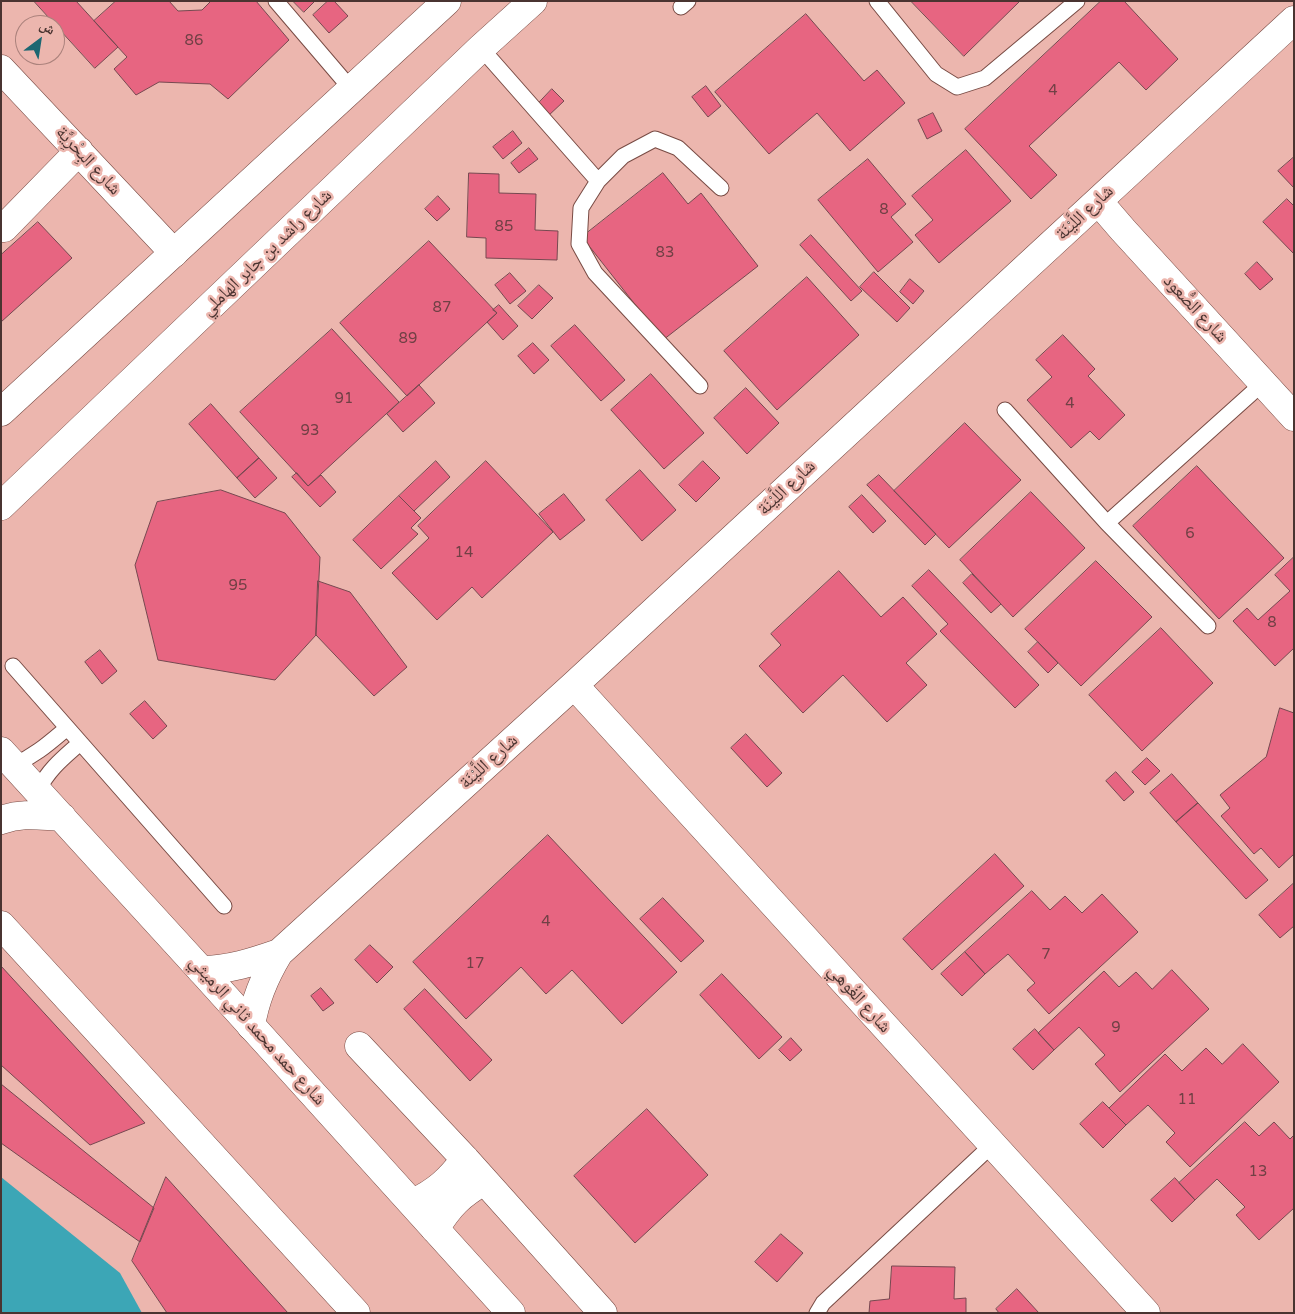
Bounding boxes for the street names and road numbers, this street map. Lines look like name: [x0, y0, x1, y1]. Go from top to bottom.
street label: شارع البِحْرِيَّة: [51, 122, 125, 200]
street label: شارع اللَّيْنَة: [1052, 181, 1118, 245]
street label: شارع راشد بن جابر الهاملي: [197, 185, 337, 321]
street label: شارع الصُّعود: [1158, 271, 1232, 347]
street label: شارع اللَّيْنَة: [754, 456, 820, 520]
street label: شارع اللَّيْنَة: [455, 730, 523, 794]
street label: شارع حمد محمد ثاني الرميثي: [184, 952, 330, 1110]
street label: شارع الغُوهي: [823, 960, 895, 1038]

